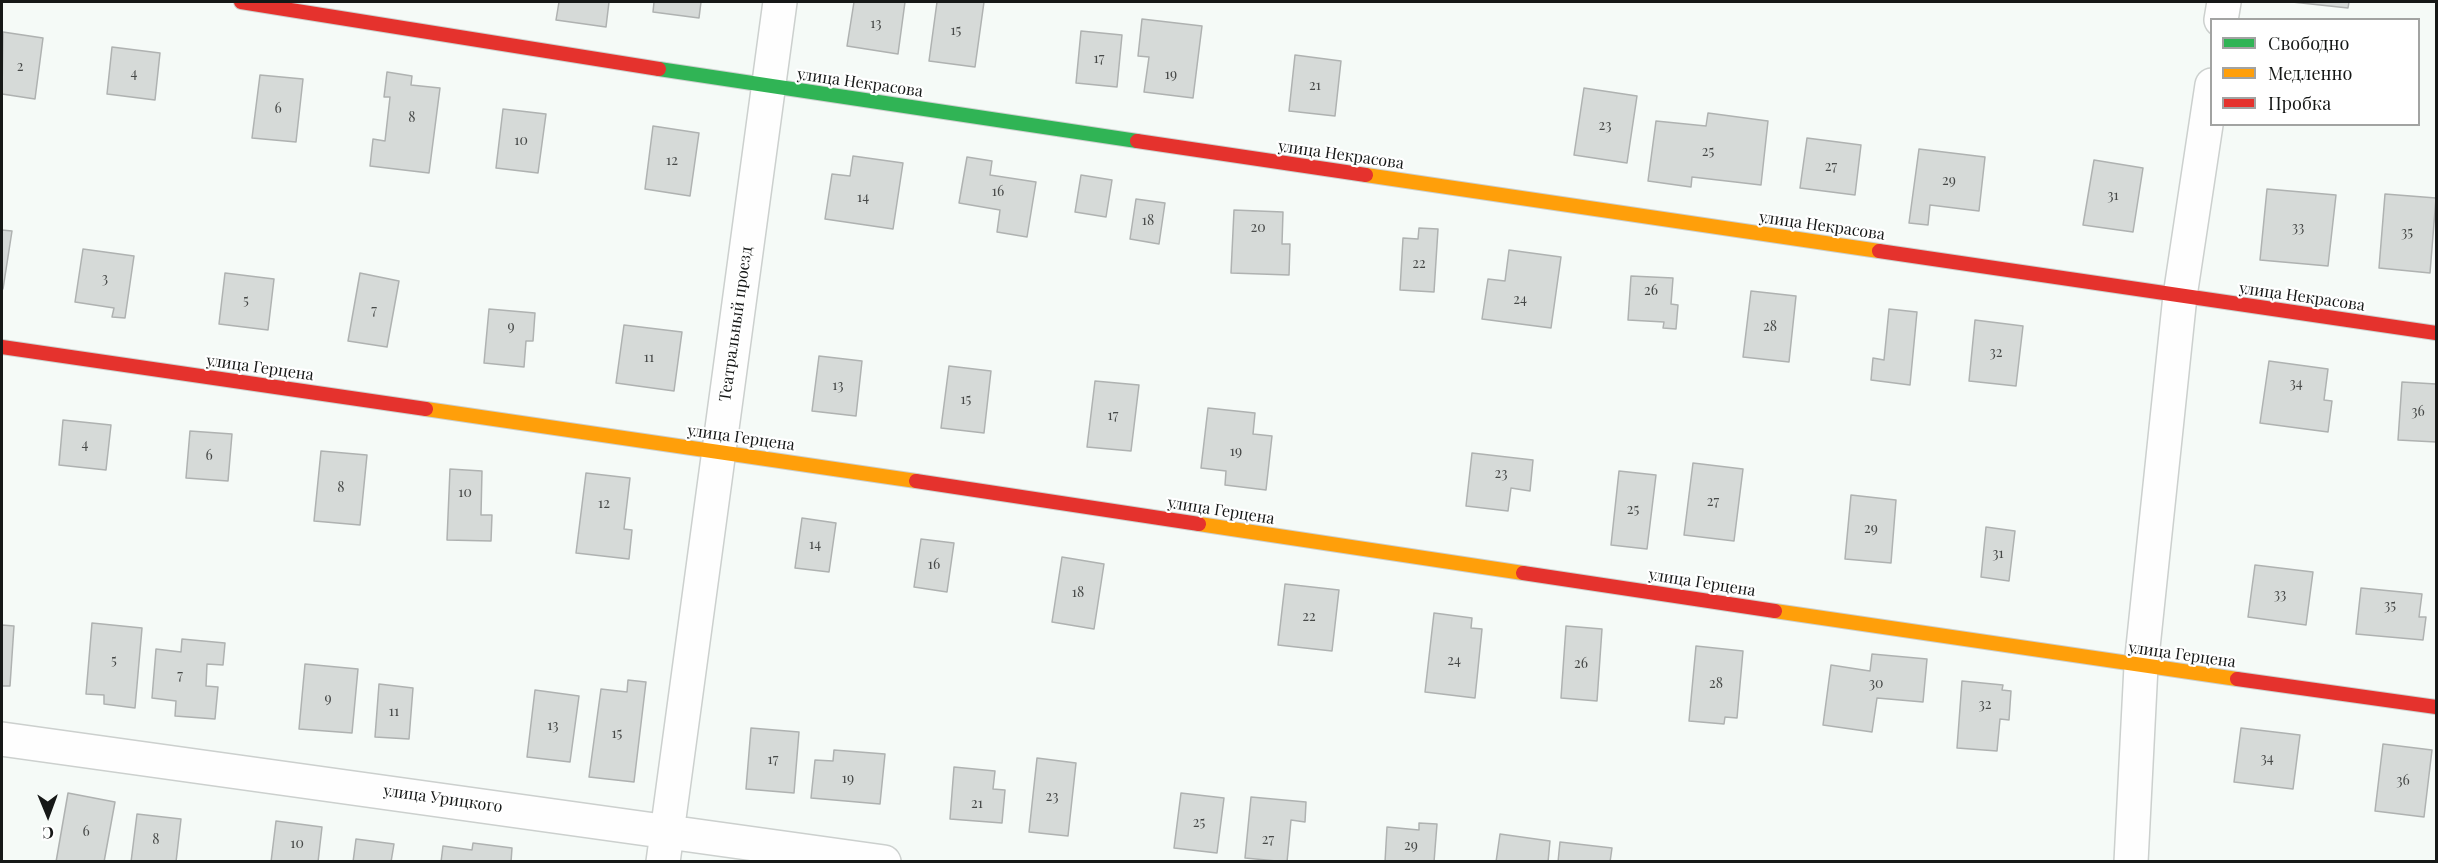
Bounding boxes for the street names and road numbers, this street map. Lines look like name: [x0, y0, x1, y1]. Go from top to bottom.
street label: улица Некрасова: [796, 65, 924, 101]
street label: улица Некрасова: [1277, 137, 1405, 173]
street label: улица Некрасова: [1758, 208, 1886, 244]
street label: Театральный проезд: [716, 245, 756, 403]
street label: улица Некрасова: [2238, 279, 2366, 315]
street label: улица Герцена: [205, 351, 315, 385]
street label: улица Герцена: [686, 421, 796, 455]
street label: улица Герцена: [1166, 493, 1276, 529]
street label: улица Герцена: [1647, 565, 1757, 601]
street label: улица Герцена: [2127, 638, 2237, 672]
street label: улица Урицкого: [382, 781, 504, 817]

